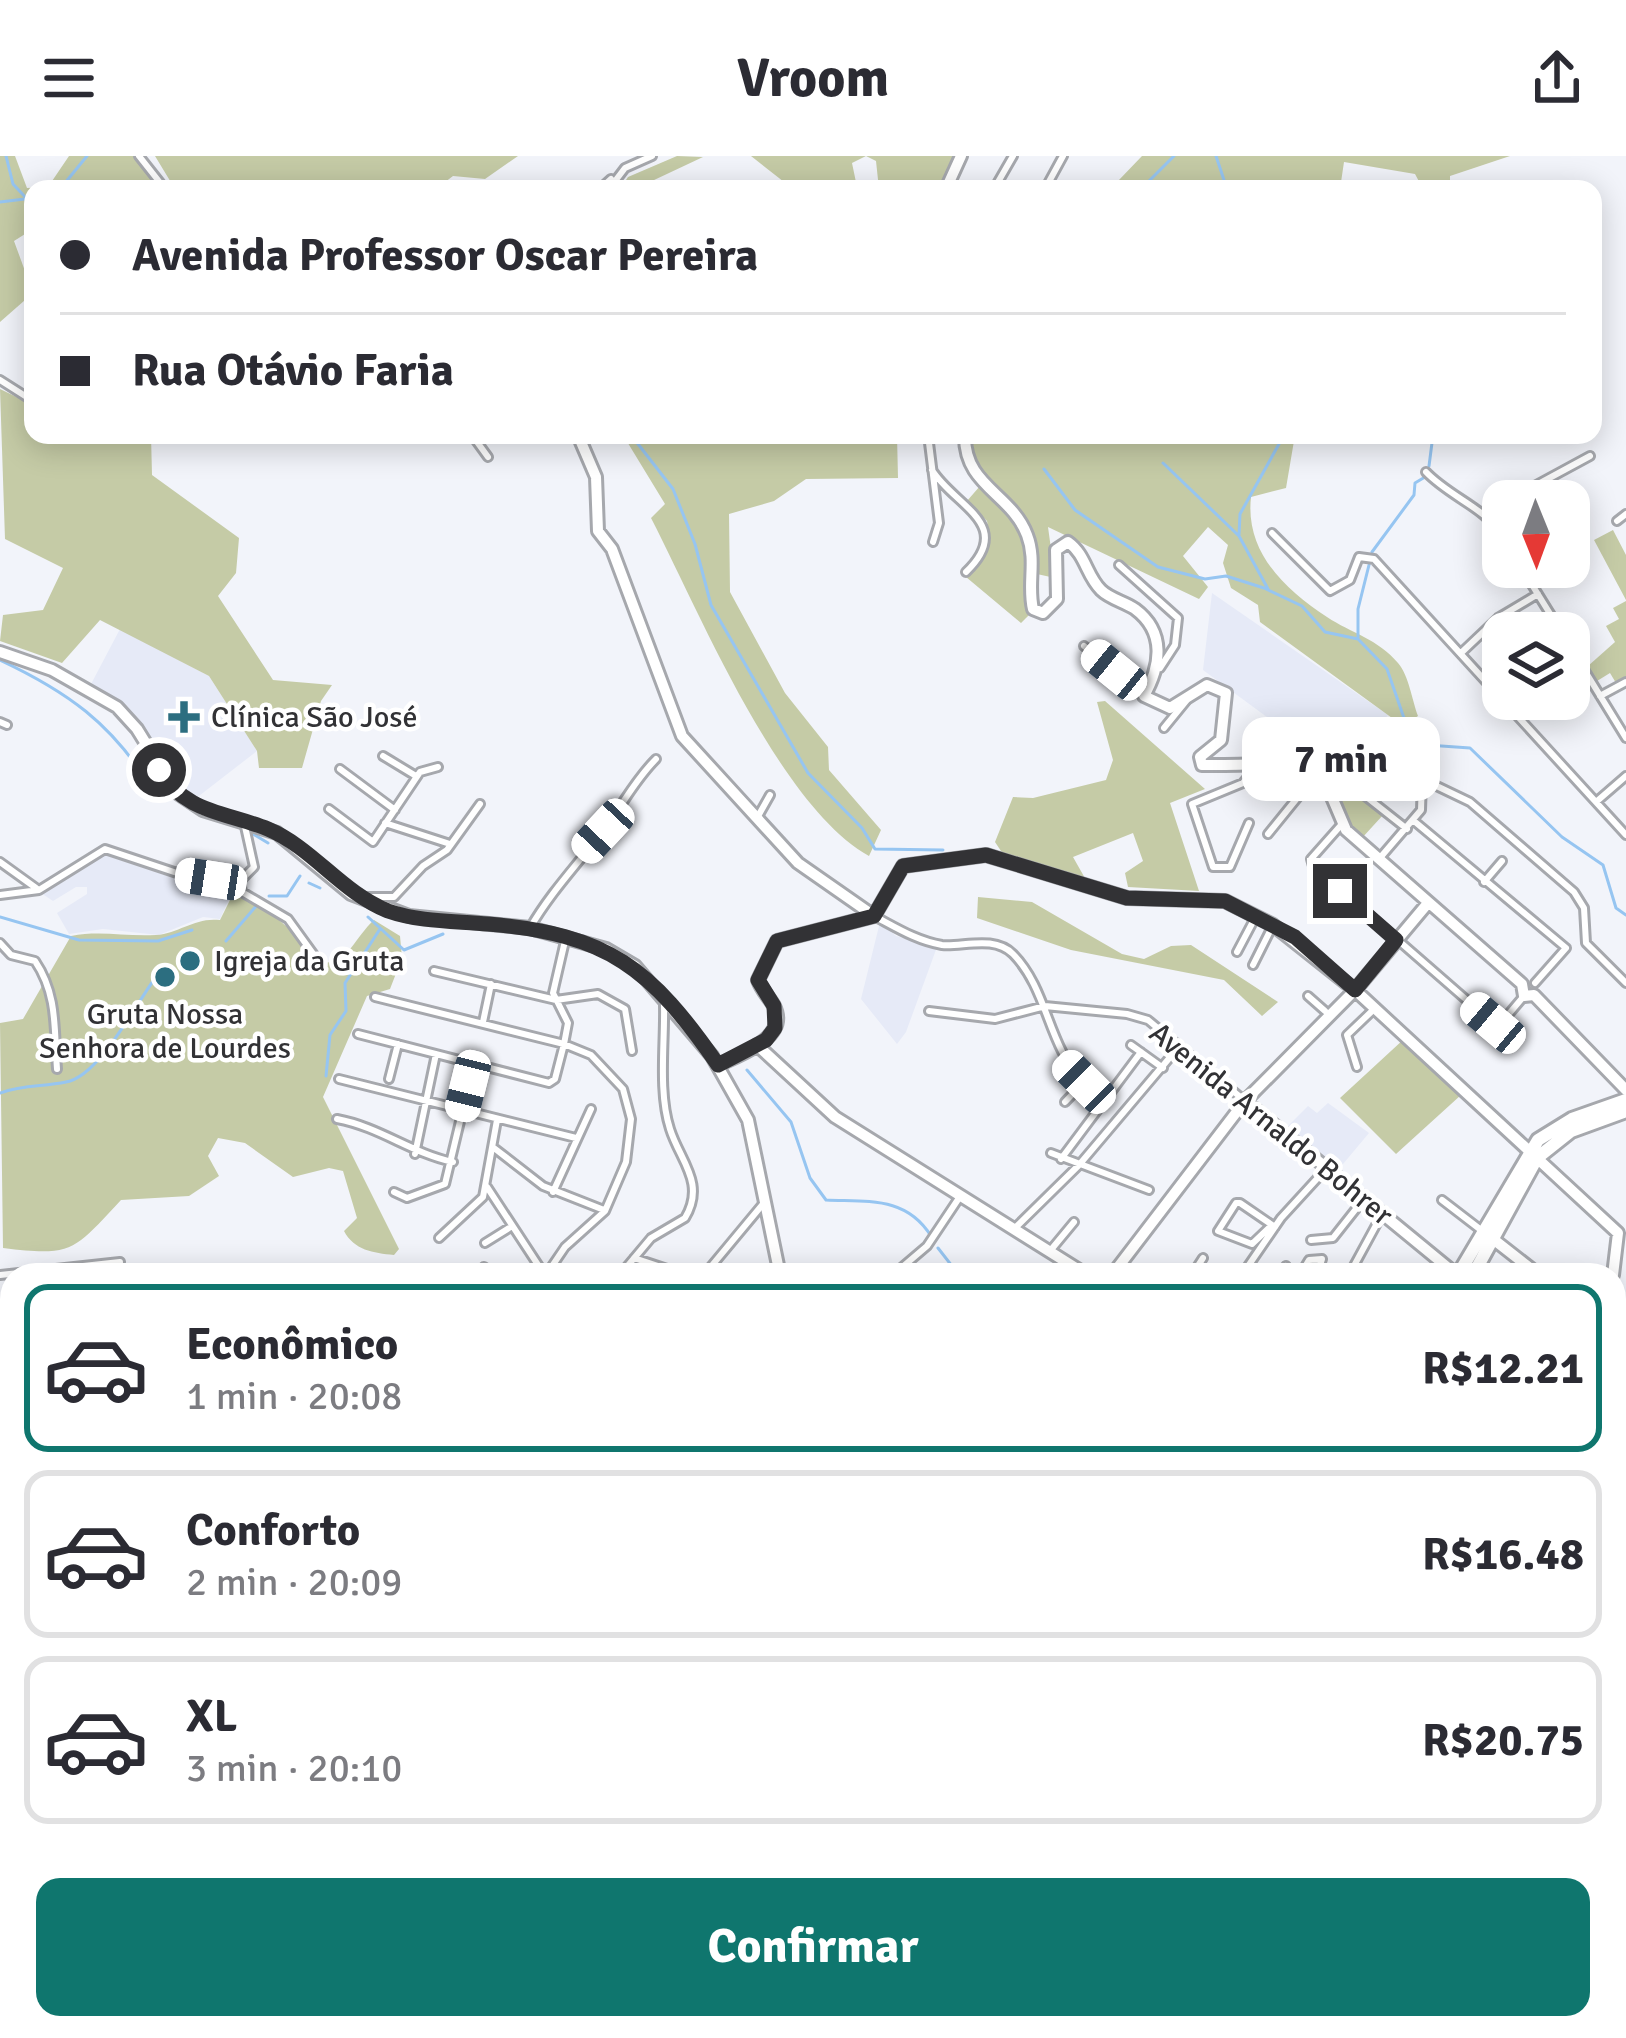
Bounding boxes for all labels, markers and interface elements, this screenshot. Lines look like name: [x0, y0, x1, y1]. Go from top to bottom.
icon: menu: [36, 45, 102, 111]
text: Vroom: [737, 45, 889, 112]
icon: share: [1524, 45, 1590, 111]
text: Avenida Professor Oscar Pereira: [132, 228, 758, 283]
text: Rua Otávio Faria: [132, 343, 454, 398]
north arrow: [1482, 480, 1590, 588]
map controls: [1482, 480, 1590, 720]
button: layers: [1482, 612, 1590, 720]
car: [1075, 633, 1153, 707]
place label: Clínica São José: [211, 699, 418, 736]
marker: Clínica São José: [168, 701, 200, 733]
callout: 7 min: [1241, 717, 1439, 801]
text: 7 min: [1294, 735, 1388, 783]
route start: [132, 743, 186, 797]
car: [565, 792, 641, 870]
car: [173, 856, 249, 902]
route end: [1313, 864, 1367, 918]
place label: Igreja da Gruta: [214, 943, 404, 980]
marker: Igreja da Gruta: [177, 948, 203, 974]
marker: Gruta Nossa Senhora de Lourdes: [152, 964, 178, 990]
car: [1454, 986, 1532, 1060]
place label: Gruta Nossa Senhora de Lourdes: [39, 996, 291, 1067]
street label: Avenida Arnaldo Bohrer: [1142, 1014, 1400, 1234]
car: [1046, 1044, 1122, 1120]
car: [442, 1047, 494, 1125]
icon: car: [42, 1314, 150, 1422]
text: Econômico: [186, 1317, 398, 1372]
text: R$12.21: [1422, 1341, 1584, 1396]
text: 1 min · 20:08: [186, 1372, 402, 1420]
icon: car: [42, 1500, 150, 1608]
text: Conforto: [186, 1503, 360, 1558]
text: R$16.48: [1422, 1527, 1584, 1582]
text: 2 min · 20:09: [186, 1558, 402, 1606]
icon: car: [42, 1686, 150, 1794]
text: XL: [186, 1689, 237, 1744]
text: R$20.75: [1422, 1713, 1584, 1768]
text: 3 min · 20:10: [186, 1744, 402, 1792]
button: Confirmar: [36, 1878, 1590, 2016]

